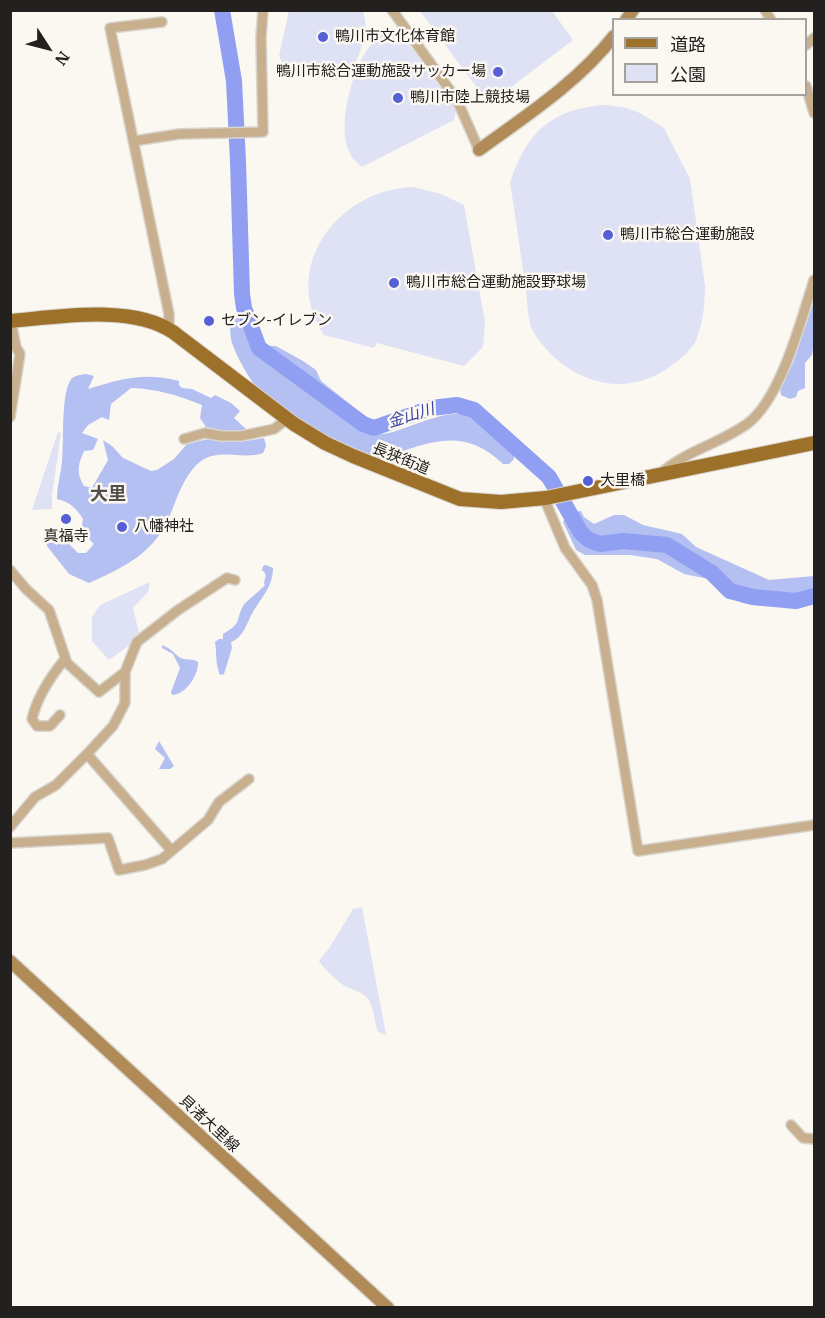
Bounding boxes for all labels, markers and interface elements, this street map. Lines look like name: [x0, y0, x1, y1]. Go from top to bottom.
north arrow: [18, 18, 78, 78]
legend: [612, 18, 807, 96]
place label: 鴨川市文化体育館: [335, 28, 455, 46]
marker: 鴨川市文化体育館: [316, 30, 330, 44]
text: 道路: [670, 33, 706, 56]
text: N: [51, 48, 74, 70]
place label: 鴨川市総合運動施設サッカー場: [276, 63, 486, 81]
text: 公園: [670, 63, 706, 86]
marker: 鴨川市総合運動施設サッカー場: [491, 65, 505, 79]
place label: 鴨川市陸上競技場: [410, 89, 530, 107]
marker: 鴨川市陸上競技場: [391, 91, 405, 105]
place label: 鴨川市総合運動施設: [620, 226, 755, 244]
marker: 鴨川市総合運動施設: [601, 228, 615, 242]
place label: 鴨川市総合運動施設野球場: [406, 274, 586, 292]
marker: 鴨川市総合運動施設野球場: [387, 276, 401, 290]
place label: セブン-イレブン: [221, 312, 332, 330]
marker: セブン-イレブン: [202, 314, 216, 328]
water label: 金山川: [385, 400, 437, 432]
street label: 長狭街道: [370, 439, 432, 479]
place label: 大里橋: [600, 472, 645, 490]
marker: 大里橋: [581, 474, 595, 488]
district label: 大里: [90, 484, 126, 506]
marker: 真福寺: [59, 512, 73, 526]
place label: 八幡神社: [134, 518, 194, 536]
marker: 八幡神社: [115, 520, 129, 534]
place label: 真福寺: [44, 528, 88, 546]
street label: 貝渚大里線: [175, 1092, 243, 1156]

